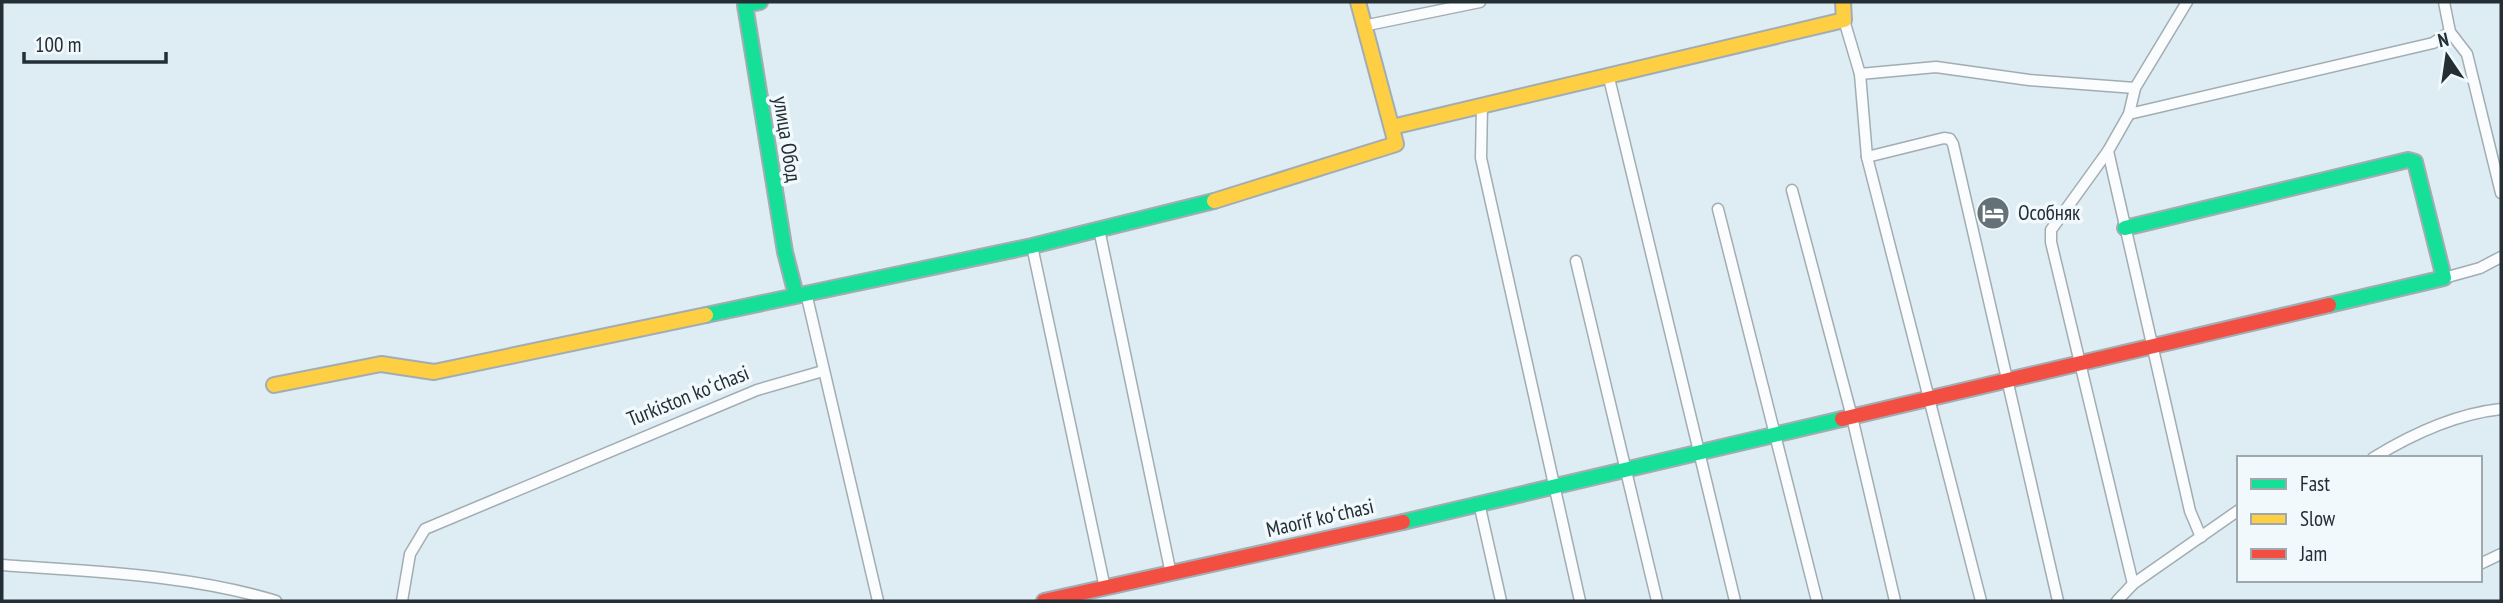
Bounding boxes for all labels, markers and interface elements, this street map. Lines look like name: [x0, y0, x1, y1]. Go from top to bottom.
scale bar: [24, 21, 166, 65]
north arrow: [2412, 21, 2482, 91]
text: N: [2435, 27, 2451, 52]
text: 100 m: [35, 31, 81, 58]
street label: улица Обод: [767, 94, 808, 184]
hotel icon: Особняк: [1974, 194, 2012, 232]
place label: Особняк: [2018, 199, 2080, 226]
street label: Turkiston koʻchasi: [623, 359, 753, 432]
legend: [2237, 456, 2482, 582]
text: Fast: [2300, 470, 2330, 497]
street label: Maorif koʻchasi: [1264, 492, 1376, 543]
text: Slow: [2300, 505, 2336, 532]
text: Jam: [2299, 540, 2327, 567]

